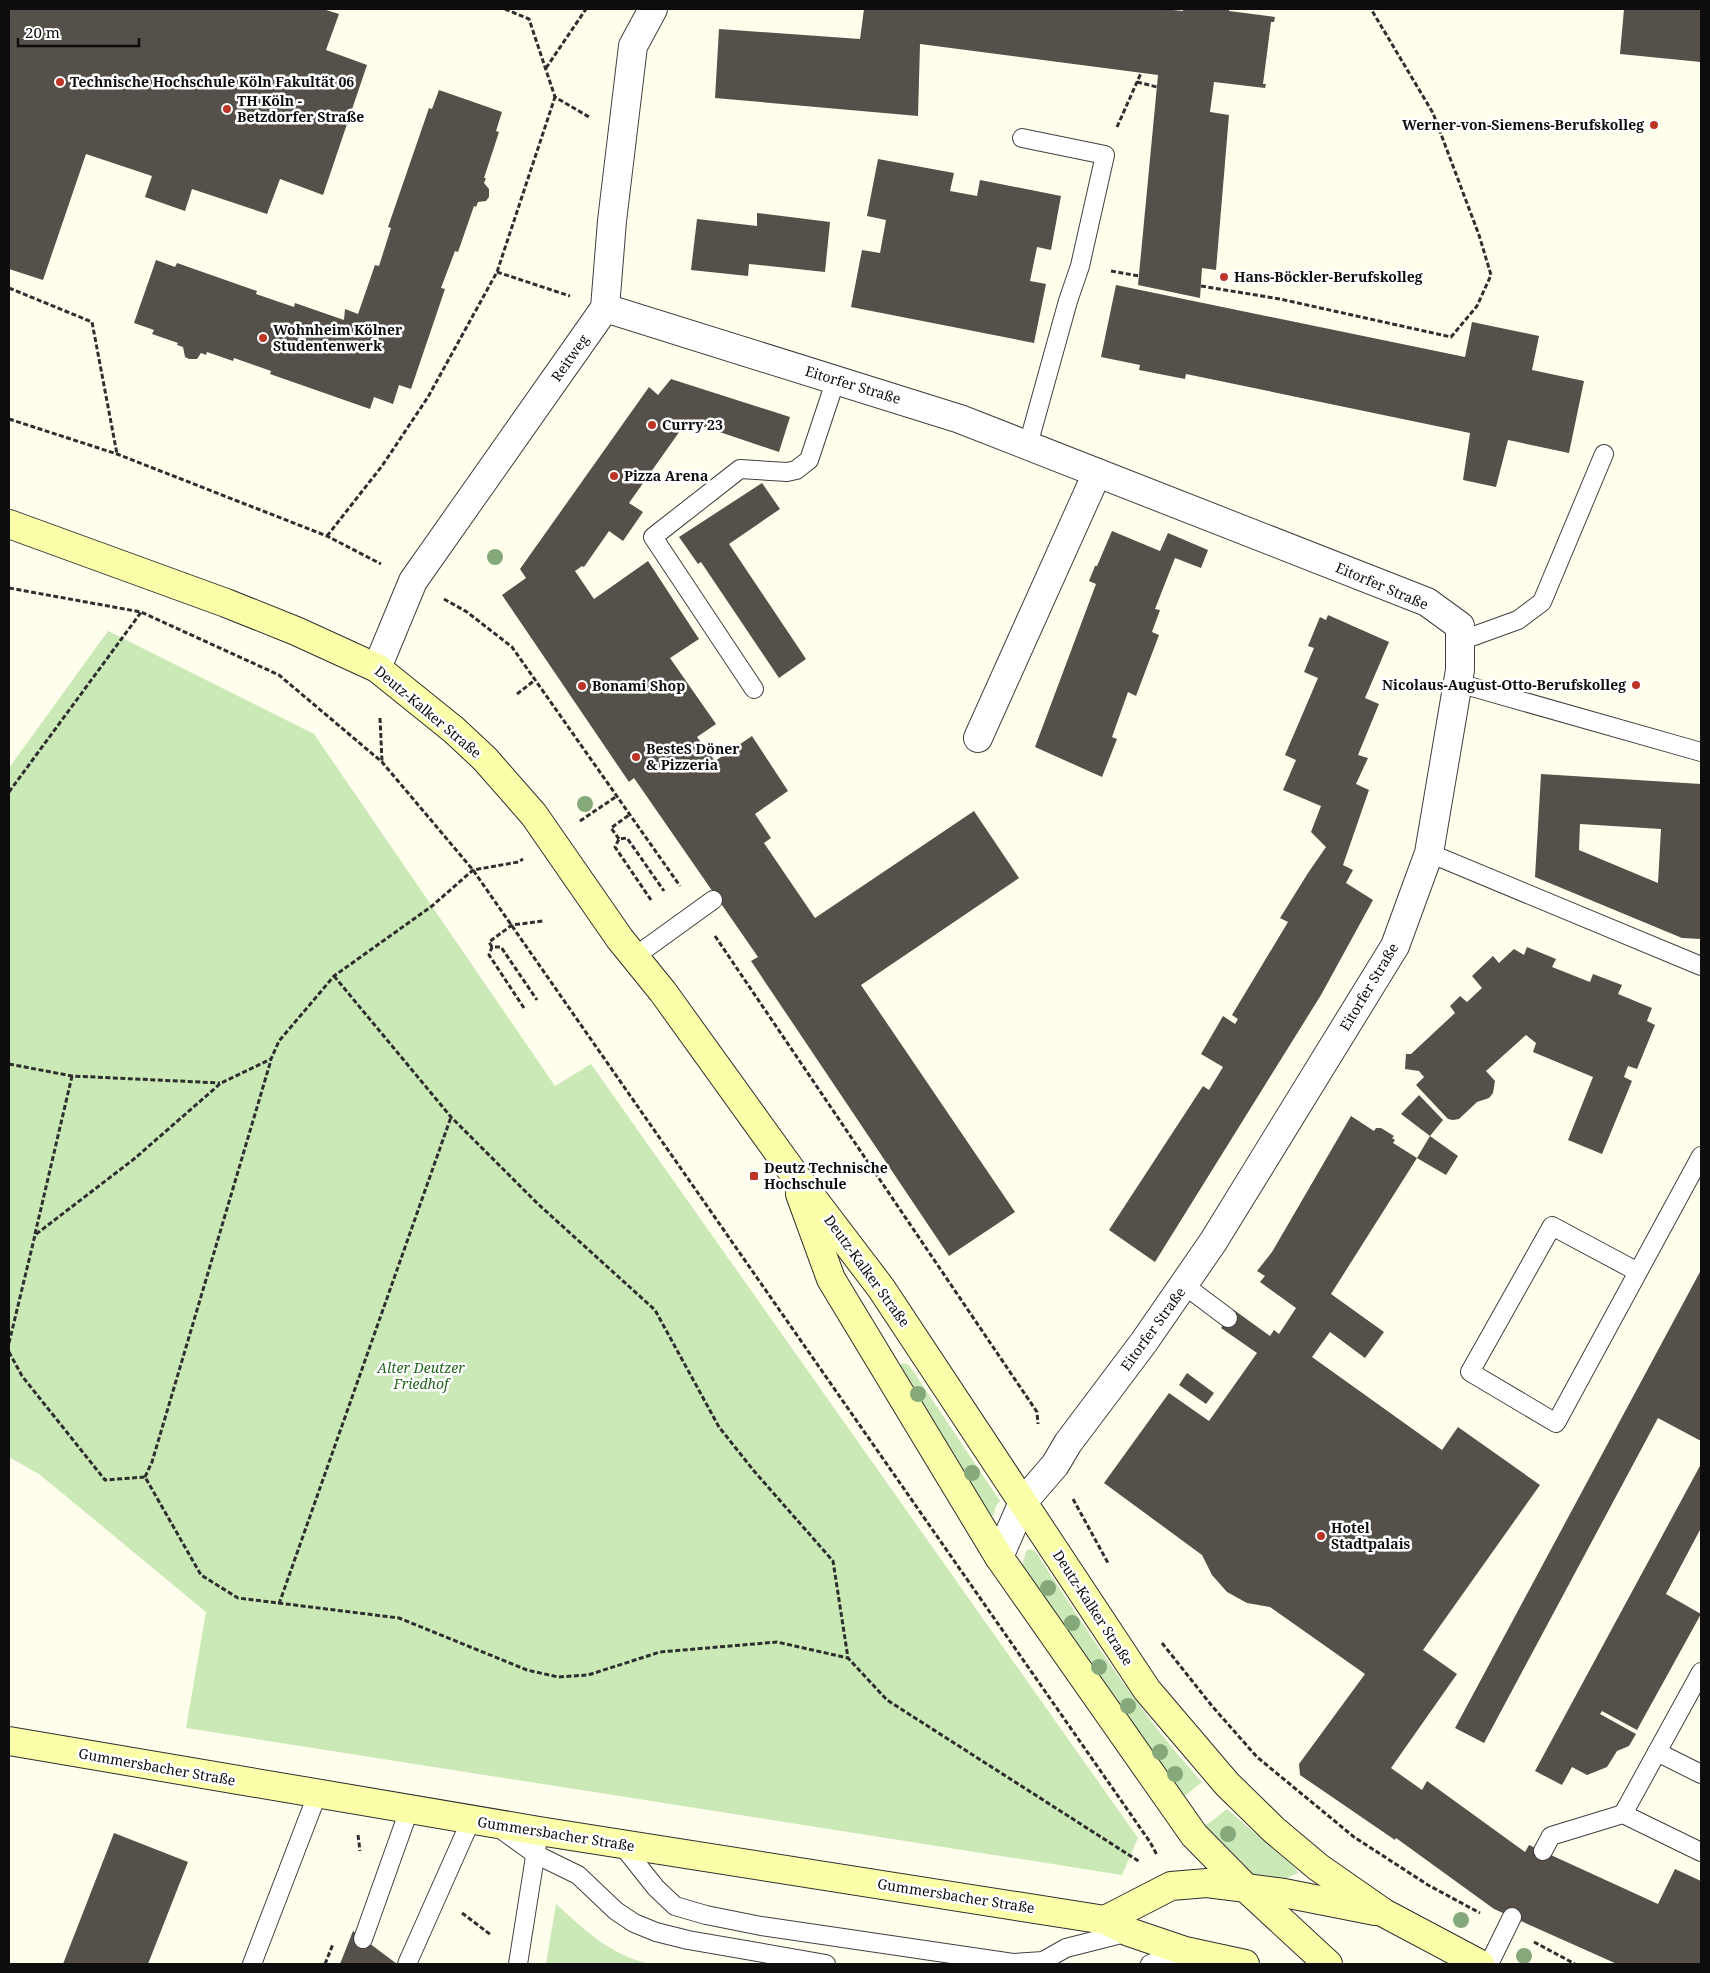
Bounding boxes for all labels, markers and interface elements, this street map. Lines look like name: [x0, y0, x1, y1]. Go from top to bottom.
scale bar: [18, 15, 139, 47]
text: 20 m: [25, 22, 60, 42]
place label: Technische Hochschule Köln Fakultät 06: [70, 72, 354, 91]
marker: Technische Hochschule Köln Fakultät 06: [54, 76, 66, 88]
place label: TH Köln - Betzdorfer Straße: [237, 91, 364, 126]
marker: TH Köln - Betzdorfer Straße: [221, 103, 233, 115]
place label: Werner-von-Siemens-Berufskolleg: [1402, 115, 1644, 134]
marker: Werner-von-Siemens-Berufskolleg: [1648, 119, 1660, 131]
place label: Hans-Böckler-Berufskolleg: [1234, 267, 1423, 286]
marker: Hans-Böckler-Berufskolleg: [1218, 271, 1230, 283]
place label: Wohnheim Kölner Studentenwerk: [273, 320, 403, 355]
street label: Reitweg: [547, 330, 593, 385]
marker: Wohnheim Kölner Studentenwerk: [257, 332, 269, 344]
street label: Eitorfer Straße: [803, 361, 903, 408]
place label: Curry 23: [662, 415, 723, 434]
marker: Curry 23: [646, 419, 658, 431]
place label: Pizza Arena: [624, 466, 708, 485]
marker: Pizza Arena: [608, 470, 620, 482]
street label: Eitorfer Straße: [1333, 557, 1431, 614]
street label: Deutz-Kalker Straße: [371, 661, 486, 762]
place label: Nicolaus-August-Otto-Berufskolleg: [1382, 675, 1626, 694]
place label: Bonami Shop: [592, 676, 685, 695]
marker: Nicolaus-August-Otto-Berufskolleg: [1630, 679, 1642, 691]
marker: Bonami Shop: [576, 680, 588, 692]
place label: BesteS Döner & Pizzeria: [646, 739, 740, 774]
marker: BesteS Döner & Pizzeria: [630, 751, 642, 763]
street label: Eitorfer Straße: [1335, 939, 1402, 1034]
place label: Deutz Technische Hochschule: [764, 1158, 888, 1193]
marker: Deutz Technische Hochschule: [748, 1170, 760, 1182]
street label: Deutz-Kalker Straße: [820, 1211, 914, 1330]
street label: Eitorfer Straße: [1116, 1283, 1189, 1374]
park label: Alter Deutzer Friedhof: [376, 1358, 465, 1393]
place label: Hotel Stadtpalais: [1331, 1518, 1411, 1553]
marker: Hotel Stadtpalais: [1315, 1530, 1327, 1542]
street label: Deutz-Kalker Straße: [1049, 1546, 1138, 1669]
street label: Gummersbacher Straße: [77, 1743, 237, 1790]
street label: Gummersbacher Straße: [476, 1812, 636, 1855]
street label: Gummersbacher Straße: [876, 1874, 1036, 1917]

